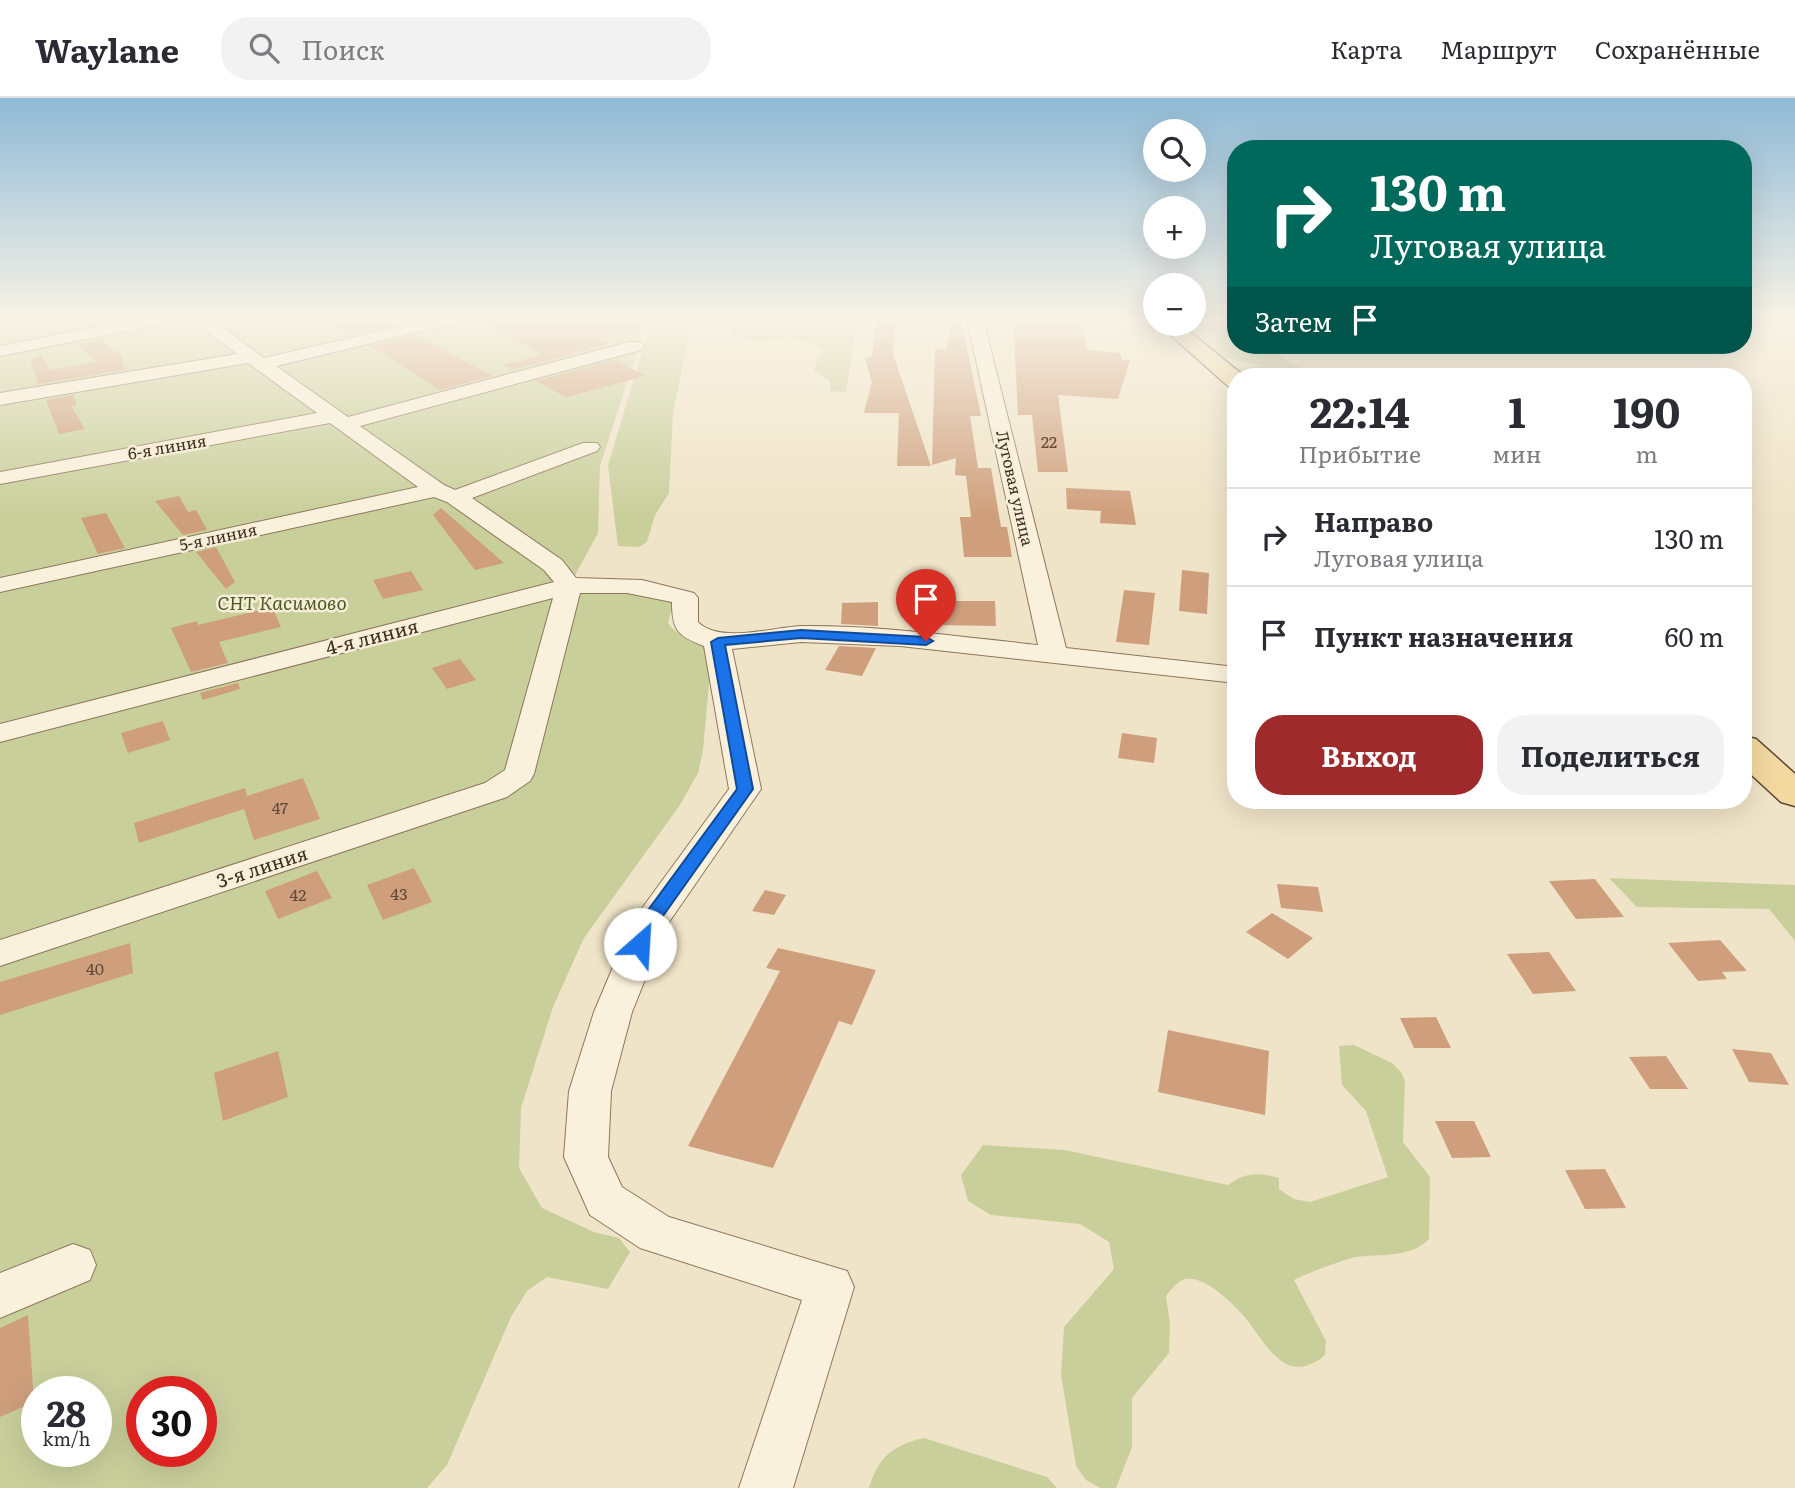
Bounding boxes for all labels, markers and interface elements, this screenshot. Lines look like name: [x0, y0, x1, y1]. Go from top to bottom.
search box: [221, 17, 711, 80]
text: Waylane: [35, 24, 179, 73]
icon: search: [245, 29, 283, 67]
text: Поиск: [301, 29, 384, 68]
text: Карта: [1330, 31, 1402, 66]
text: Маршрут: [1440, 31, 1557, 66]
text: Сохранённые: [1595, 31, 1760, 66]
map controls: [1143, 119, 1206, 336]
button: search: [1143, 119, 1206, 182]
text: 130 m: [1370, 153, 1506, 226]
icon: right: [1255, 168, 1346, 259]
button: +: [1143, 196, 1206, 259]
text: Луговая улица: [1370, 220, 1606, 268]
button: −: [1143, 273, 1206, 336]
text: Затем: [1255, 301, 1332, 340]
icon: arrive: [1346, 301, 1384, 339]
text: 22:14: [1310, 379, 1410, 441]
text: 1: [1508, 379, 1526, 441]
text: 190: [1613, 379, 1680, 441]
street label: 6-я линия: [126, 427, 208, 465]
street label: Луговая улица: [991, 428, 1041, 548]
house number: 22: [1041, 429, 1057, 453]
text: Прибытие: [1299, 436, 1421, 470]
text: мин: [1492, 436, 1541, 470]
text: m: [1636, 436, 1658, 470]
text: Направо: [1314, 501, 1433, 540]
street label: 5-я линия: [177, 516, 259, 556]
icon: right: [1255, 518, 1293, 556]
text: 130 m: [1654, 518, 1724, 557]
text: Луговая улица: [1314, 540, 1484, 574]
pin: [896, 569, 956, 641]
icon: arrive: [907, 580, 945, 618]
park label: СНТ Касимово: [217, 588, 347, 616]
street label: 4-я линия: [323, 611, 421, 661]
icon: arrive: [1255, 616, 1293, 654]
text: Пункт назначения: [1314, 616, 1573, 655]
text: 60 m: [1665, 616, 1724, 655]
button: Выход: [1255, 715, 1483, 795]
button: Поделиться: [1497, 715, 1724, 795]
house number: 47: [272, 795, 288, 819]
street label: 3-я линия: [212, 838, 311, 894]
house number: 43: [390, 881, 408, 905]
house number: 42: [290, 882, 306, 906]
position arrow: [603, 907, 677, 981]
house number: 40: [86, 956, 104, 980]
speed limit sign: 30: [126, 1376, 217, 1467]
text: 28: [47, 1386, 86, 1438]
text: km/h: [43, 1425, 90, 1452]

